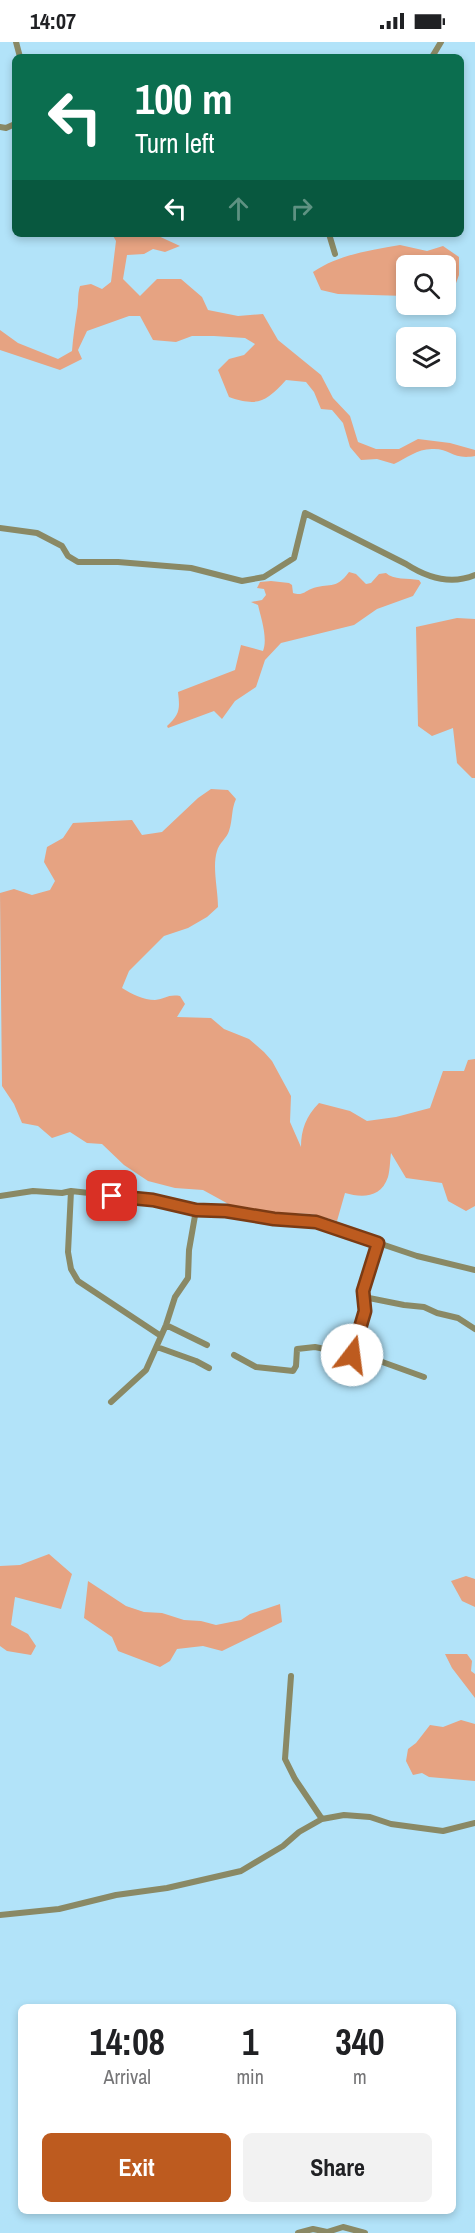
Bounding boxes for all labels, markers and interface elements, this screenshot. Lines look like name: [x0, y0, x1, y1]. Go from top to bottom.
text: 14:07: [30, 6, 76, 36]
text: 100 m: [135, 71, 233, 127]
icon: left: [36, 78, 114, 156]
text: Turn left: [135, 125, 214, 161]
icon: left: [159, 192, 192, 225]
icon: ahead: [222, 192, 255, 225]
icon: right: [285, 192, 318, 225]
map controls: [396, 255, 456, 387]
button: search: [396, 255, 456, 315]
button: layers: [396, 327, 456, 387]
pin: [86, 1170, 137, 1221]
icon: arrive: [95, 1179, 128, 1212]
position arrow: [320, 1323, 384, 1387]
text: 14:08: [89, 2018, 165, 2066]
text: 1: [242, 2018, 258, 2066]
text: 340: [335, 2018, 385, 2066]
text: Arrival: [104, 2063, 151, 2090]
text: min: [236, 2063, 264, 2090]
text: m: [353, 2063, 367, 2090]
button: Exit: [42, 2133, 231, 2202]
button: Share: [243, 2133, 432, 2202]

